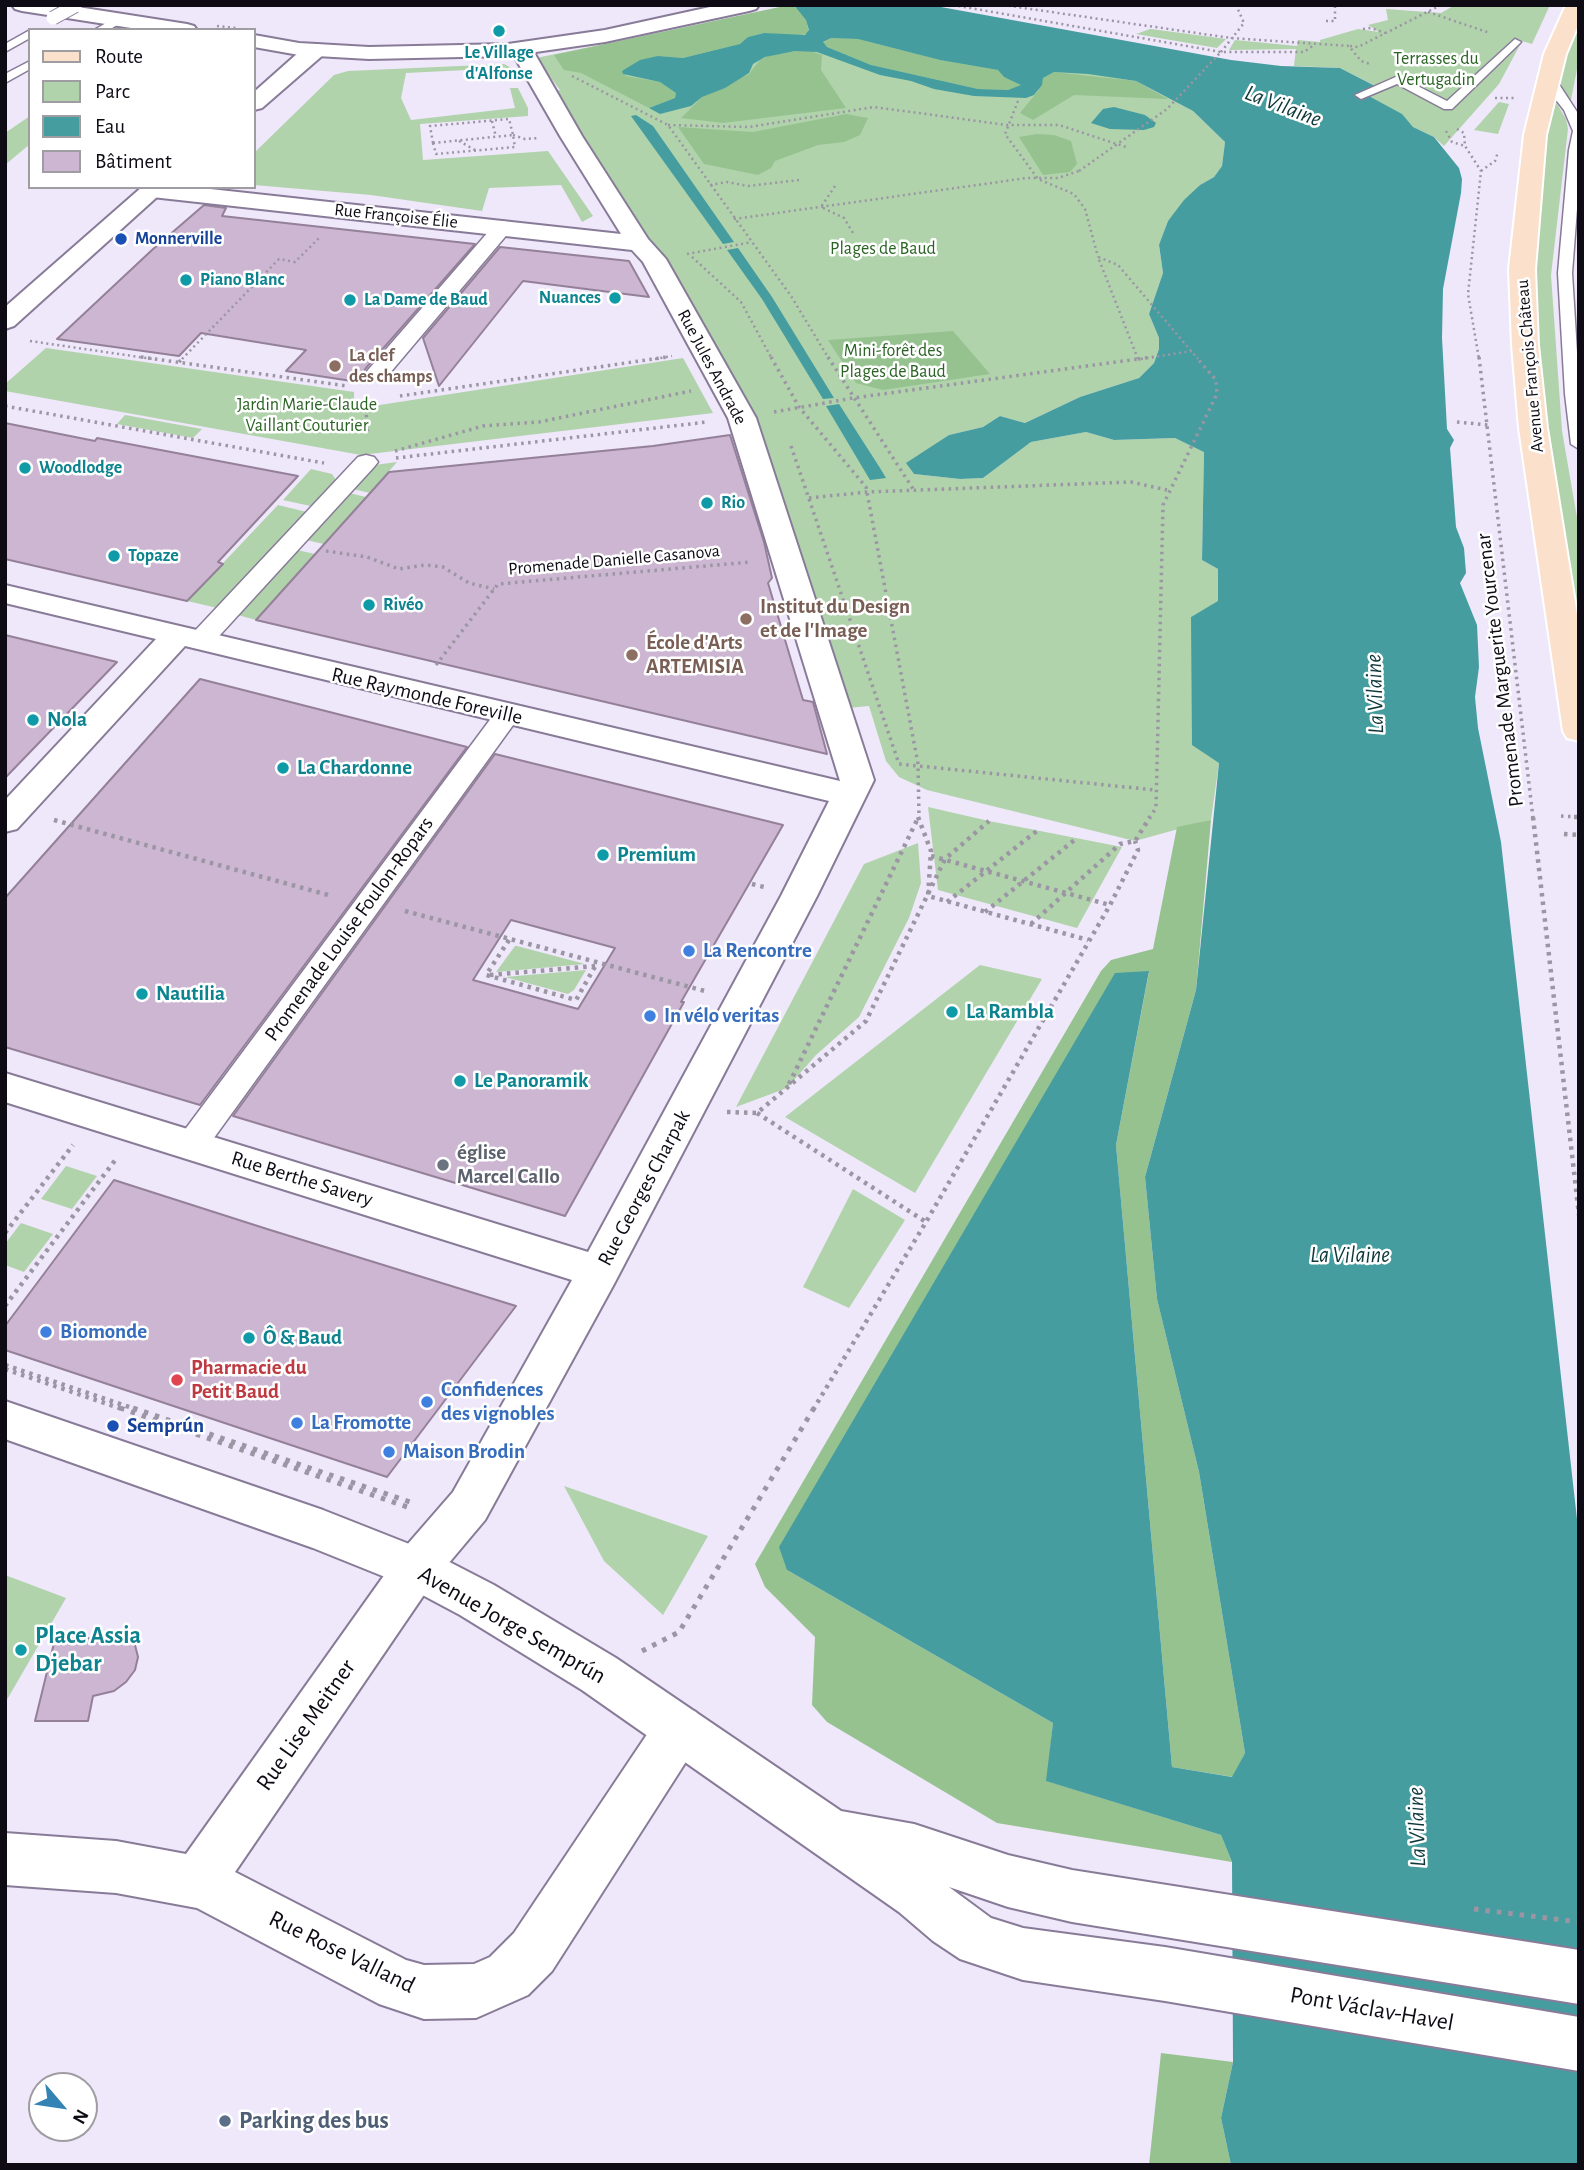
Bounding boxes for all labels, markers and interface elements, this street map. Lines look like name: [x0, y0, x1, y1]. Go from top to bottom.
marker: Le Village d'Alfonse: [491, 23, 507, 39]
legend: [28, 28, 256, 189]
place label: Le Village d'Alfonse: [464, 42, 534, 84]
text: Route: [95, 46, 143, 67]
park label: Terrasses du Vertugadin: [1393, 48, 1479, 90]
water label: La Vilaine: [1241, 79, 1325, 133]
text: Parc: [95, 81, 130, 102]
text: Eau: [95, 116, 125, 137]
text: Bâtiment: [95, 151, 172, 172]
street label: Rue Françoise Élie: [333, 199, 459, 233]
place label: Monnerville: [135, 228, 222, 250]
marker: Monnerville: [113, 231, 129, 247]
park label: Plages de Baud: [830, 238, 936, 260]
place label: Piano Blanc: [200, 269, 284, 291]
marker: Piano Blanc: [178, 272, 194, 288]
street label: Avenue François Château: [1512, 279, 1548, 453]
place label: Nuances: [539, 287, 601, 309]
place label: La Dame de Baud: [364, 289, 488, 311]
marker: Nuances: [607, 290, 623, 306]
marker: La Dame de Baud: [342, 292, 358, 308]
street label: Rue Jules Andrade: [673, 306, 751, 428]
park label: Mini-forêt des Plages de Baud: [840, 340, 946, 382]
place label: La clef des champs: [349, 345, 432, 388]
marker: La clef des champs: [327, 358, 343, 374]
park label: Jardin Marie-Claude Vaillant Couturier: [237, 394, 377, 436]
place label: Woodlodge: [39, 457, 122, 479]
marker: Woodlodge: [17, 460, 33, 476]
place label: Rio: [721, 492, 745, 514]
marker: Rio: [699, 495, 715, 511]
street label: Promenade Marguerite Yourcenar: [1471, 532, 1529, 808]
street label: Promenade Danielle Casanova: [507, 540, 721, 580]
place label: Topaze: [128, 545, 179, 567]
marker: Topaze: [106, 548, 122, 564]
place label: Rivéo: [383, 594, 423, 616]
place label: Institut du Design et de l'Image: [760, 594, 910, 644]
marker: Rivéo: [361, 597, 377, 613]
marker: Institut du Design et de l'Image: [738, 611, 754, 627]
place label: École d'Arts ARTEMISIA: [646, 630, 744, 680]
marker: École d'Arts ARTEMISIA: [624, 647, 640, 663]
water label: La Vilaine: [1360, 654, 1390, 734]
street label: Rue Raymonde Foreville: [329, 662, 525, 730]
place label: Nola: [47, 707, 87, 733]
marker: Nola: [25, 712, 41, 728]
place label: La Chardonne: [297, 755, 412, 781]
marker: La Chardonne: [275, 760, 291, 776]
street label: Promenade Louise Foulon-Ropars: [259, 812, 439, 1046]
place label: Premium: [617, 842, 696, 868]
marker: Premium: [595, 847, 611, 863]
place label: La Rencontre: [703, 938, 812, 964]
marker: La Rencontre: [681, 943, 697, 959]
place label: Nautilia: [156, 981, 225, 1007]
marker: Nautilia: [134, 986, 150, 1002]
place label: La Rambla: [966, 999, 1054, 1025]
place label: In vélo veritas: [664, 1003, 779, 1029]
marker: La Rambla: [944, 1004, 960, 1020]
marker: In vélo veritas: [642, 1008, 658, 1024]
place label: Le Panoramik: [474, 1068, 588, 1094]
marker: Le Panoramik: [452, 1073, 468, 1089]
street label: Rue Georges Charpak: [592, 1106, 696, 1270]
place label: église Marcel Callo: [457, 1140, 560, 1190]
street label: Rue Berthe Savery: [228, 1146, 376, 1212]
marker: église Marcel Callo: [435, 1157, 451, 1173]
water label: La Vilaine: [1310, 1241, 1390, 1269]
place label: Biomonde: [60, 1319, 147, 1345]
marker: Biomonde: [38, 1324, 54, 1340]
place label: Ô & Baud: [263, 1325, 342, 1351]
marker: Ô & Baud: [241, 1330, 257, 1346]
place label: Pharmacie du Petit Baud: [191, 1355, 307, 1405]
marker: Pharmacie du Petit Baud: [169, 1372, 185, 1388]
place label: Confidences des vignobles: [441, 1377, 554, 1427]
marker: Confidences des vignobles: [419, 1394, 435, 1410]
place label: La Fromotte: [311, 1410, 411, 1436]
place label: Semprún: [127, 1413, 204, 1439]
marker: La Fromotte: [289, 1415, 305, 1431]
marker: Semprún: [105, 1418, 121, 1434]
place label: Maison Brodin: [403, 1439, 525, 1465]
marker: Maison Brodin: [381, 1444, 397, 1460]
street label: Avenue Jorge Semprún: [413, 1560, 611, 1690]
place label: Place Assia Djebar: [35, 1622, 141, 1678]
marker: Place Assia Djebar: [13, 1642, 29, 1658]
street label: Rue Lise Meitner: [250, 1654, 362, 1796]
water label: La Vilaine: [1402, 1787, 1432, 1867]
street label: Rue Rose Valland: [264, 1904, 420, 2000]
street label: Pont Václav-Havel: [1288, 1980, 1456, 2038]
north arrow: [28, 2072, 98, 2142]
text: N: [69, 2106, 92, 2127]
place label: Parking des bus: [239, 2107, 389, 2135]
marker: Parking des bus: [217, 2113, 233, 2129]

